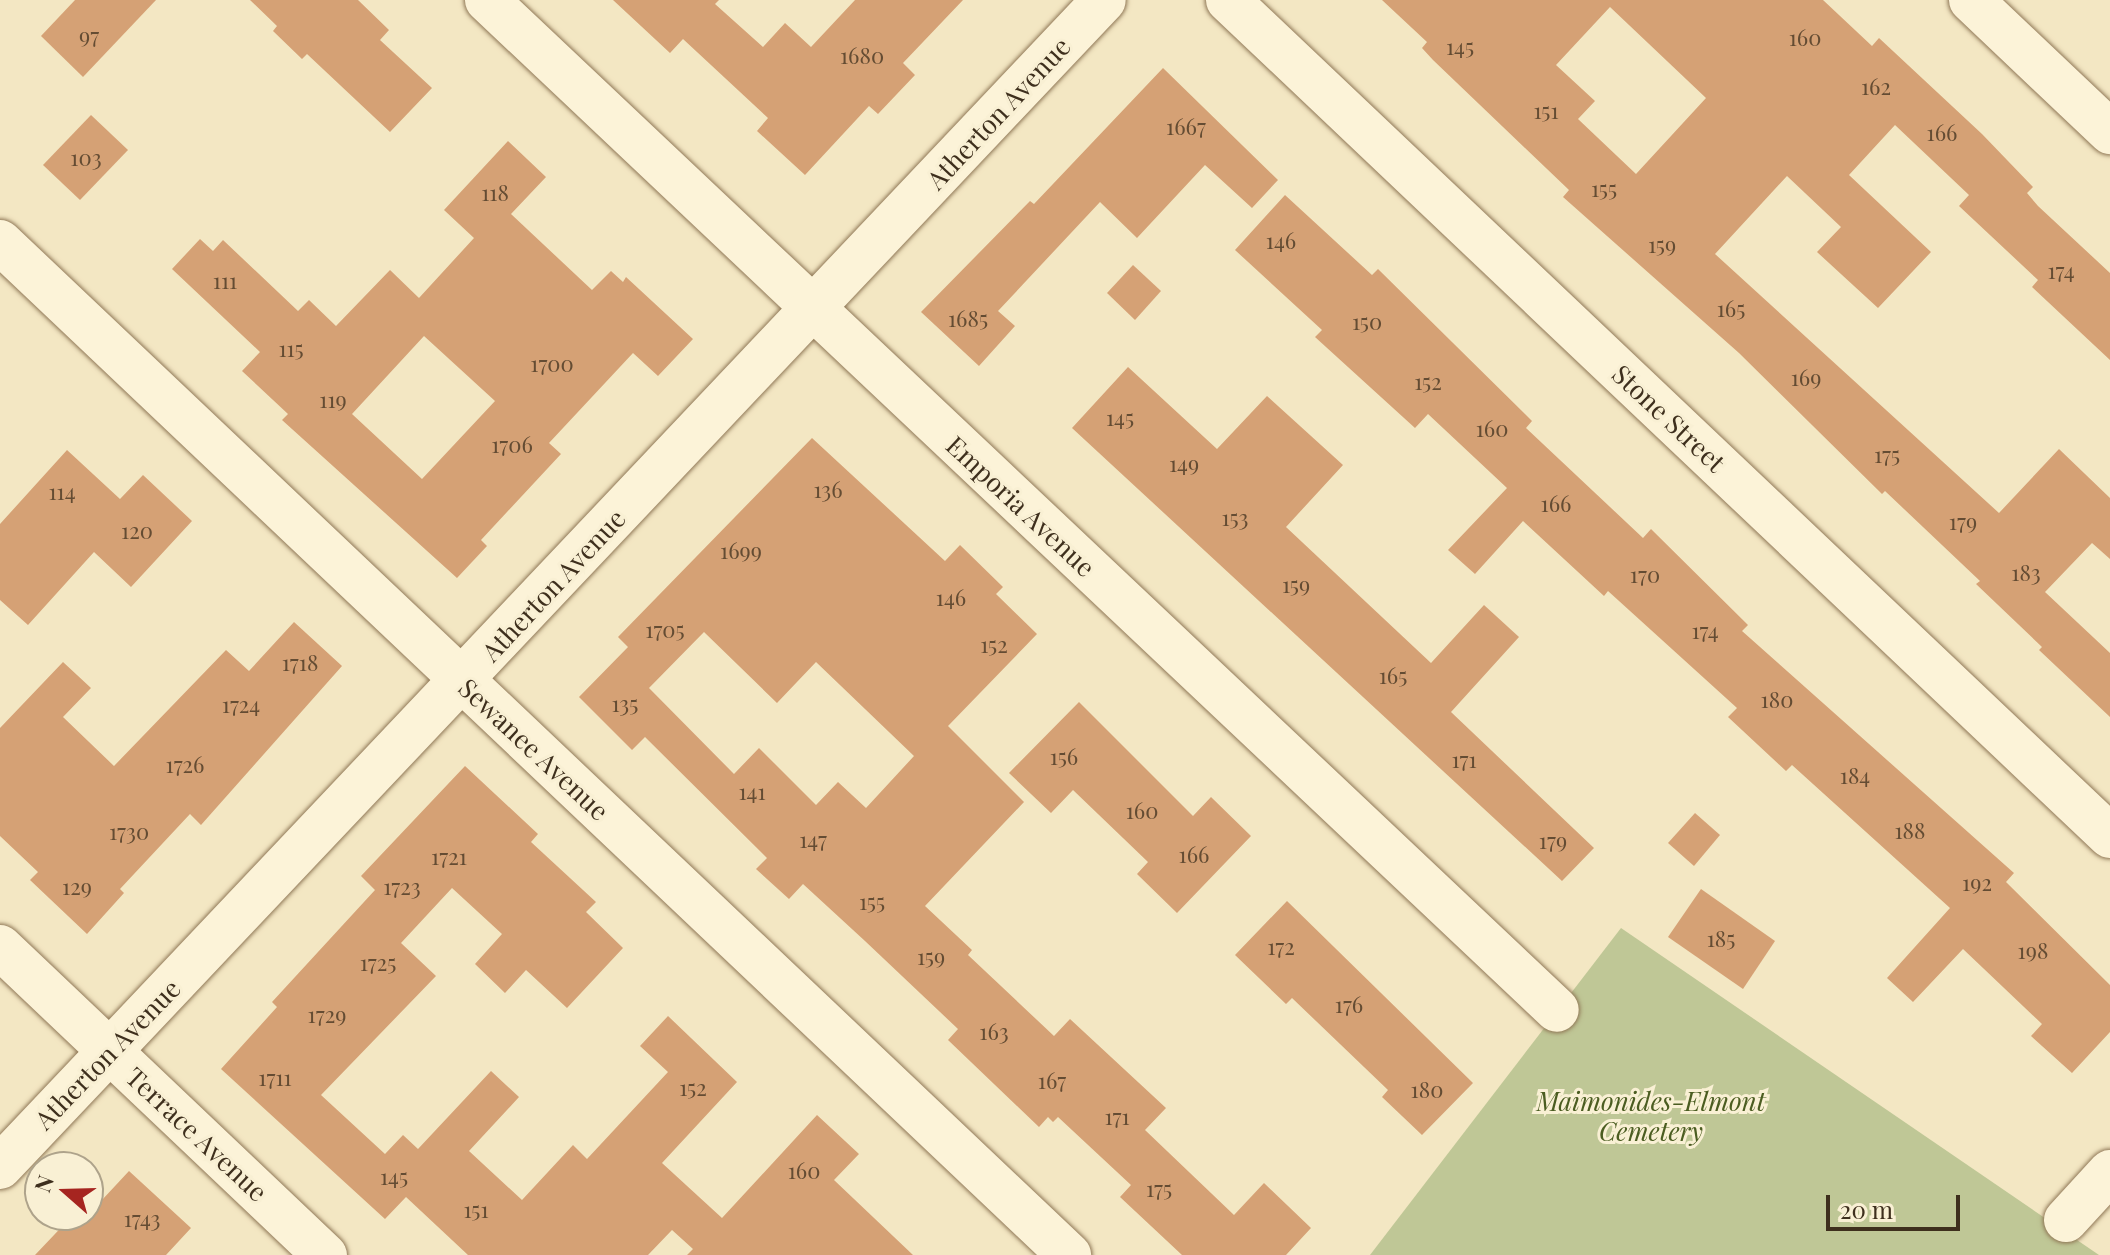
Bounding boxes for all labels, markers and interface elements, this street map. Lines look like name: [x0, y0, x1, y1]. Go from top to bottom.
house number: 97: [79, 23, 99, 49]
house number: 160: [1789, 25, 1821, 51]
street label: Atherton Avenue: [919, 30, 1077, 196]
house number: 145: [1446, 34, 1474, 60]
house number: 1680: [840, 43, 884, 69]
house number: 162: [1861, 74, 1891, 100]
house number: 151: [1533, 98, 1559, 124]
house number: 1667: [1166, 114, 1206, 140]
house number: 166: [1927, 120, 1957, 146]
house number: 103: [70, 145, 102, 171]
house number: 155: [1591, 176, 1617, 202]
house number: 118: [481, 180, 509, 206]
house number: 146: [1266, 228, 1296, 254]
house number: 159: [1648, 232, 1676, 258]
house number: 174: [2047, 258, 2075, 284]
house number: 111: [213, 268, 237, 294]
house number: 165: [1717, 296, 1745, 322]
house number: 1685: [948, 306, 988, 332]
house number: 150: [1352, 309, 1382, 335]
house number: 115: [278, 336, 304, 362]
house number: 1700: [530, 351, 574, 377]
street label: Stone Street: [1606, 358, 1732, 478]
house number: 169: [1791, 365, 1821, 391]
house number: 152: [1414, 369, 1442, 395]
house number: 119: [319, 387, 347, 413]
house number: 145: [1106, 405, 1134, 431]
house number: 160: [1476, 416, 1508, 442]
street label: Emporia Avenue: [940, 429, 1102, 583]
house number: 1706: [491, 432, 533, 458]
house number: 175: [1874, 442, 1900, 468]
house number: 149: [1169, 451, 1199, 477]
house number: 136: [813, 477, 843, 503]
house number: 114: [48, 479, 76, 505]
house number: 166: [1541, 491, 1571, 517]
street label: Atherton Avenue: [474, 502, 632, 668]
house number: 153: [1222, 505, 1248, 531]
house number: 179: [1949, 509, 1977, 535]
house number: 120: [121, 518, 153, 544]
house number: 1699: [720, 538, 762, 564]
house number: 183: [2011, 560, 2041, 586]
house number: 170: [1630, 562, 1660, 588]
house number: 159: [1282, 572, 1310, 598]
house number: 146: [936, 585, 966, 611]
house number: 1705: [645, 617, 685, 643]
house number: 174: [1691, 618, 1719, 644]
house number: 152: [980, 632, 1008, 658]
house number: 1718: [282, 650, 318, 676]
house number: 165: [1379, 663, 1407, 689]
street label: Sewanee Avenue: [452, 671, 616, 827]
house number: 180: [1761, 687, 1793, 713]
house number: 135: [612, 691, 638, 717]
house number: 1724: [222, 692, 260, 718]
house number: 156: [1050, 744, 1078, 770]
house number: 171: [1451, 747, 1477, 773]
house number: 1726: [166, 752, 204, 778]
house number: 184: [1840, 763, 1870, 789]
house number: 141: [738, 779, 766, 805]
house number: 160: [1126, 798, 1158, 824]
house number: 188: [1894, 818, 1926, 844]
house number: 1730: [109, 819, 149, 845]
house number: 147: [799, 827, 827, 853]
house number: 179: [1539, 828, 1567, 854]
house number: 166: [1179, 842, 1209, 868]
house number: 1721: [431, 844, 467, 870]
house number: 192: [1962, 870, 1992, 896]
house number: 129: [62, 874, 92, 900]
house number: 1723: [383, 874, 421, 900]
house number: 155: [859, 889, 885, 915]
house number: 185: [1707, 926, 1735, 952]
house number: 172: [1267, 934, 1295, 960]
house number: 198: [2018, 938, 2048, 964]
house number: 159: [917, 944, 945, 970]
house number: 1725: [360, 950, 396, 976]
street label: Atherton Avenue: [27, 972, 187, 1136]
house number: 176: [1335, 992, 1363, 1018]
house number: 1729: [308, 1002, 346, 1028]
house number: 163: [979, 1019, 1009, 1045]
street label: Terrace Avenue: [120, 1060, 274, 1208]
house number: 1711: [258, 1065, 292, 1091]
house number: 167: [1038, 1068, 1066, 1094]
house number: 152: [679, 1075, 707, 1101]
house number: 180: [1411, 1077, 1443, 1103]
park label: Maimonides-Elmont Cemetery: [1537, 1085, 1765, 1146]
house number: 171: [1104, 1104, 1130, 1130]
north arrow: [24, 1151, 104, 1231]
house number: 160: [788, 1158, 820, 1184]
house number: 145: [380, 1164, 408, 1190]
text: N: [27, 1171, 60, 1196]
house number: 175: [1146, 1176, 1172, 1202]
scale bar: [1830, 1179, 1964, 1229]
text: 20 m: [1840, 1193, 1893, 1225]
house number: 151: [463, 1197, 489, 1223]
house number: 1743: [124, 1206, 160, 1232]

